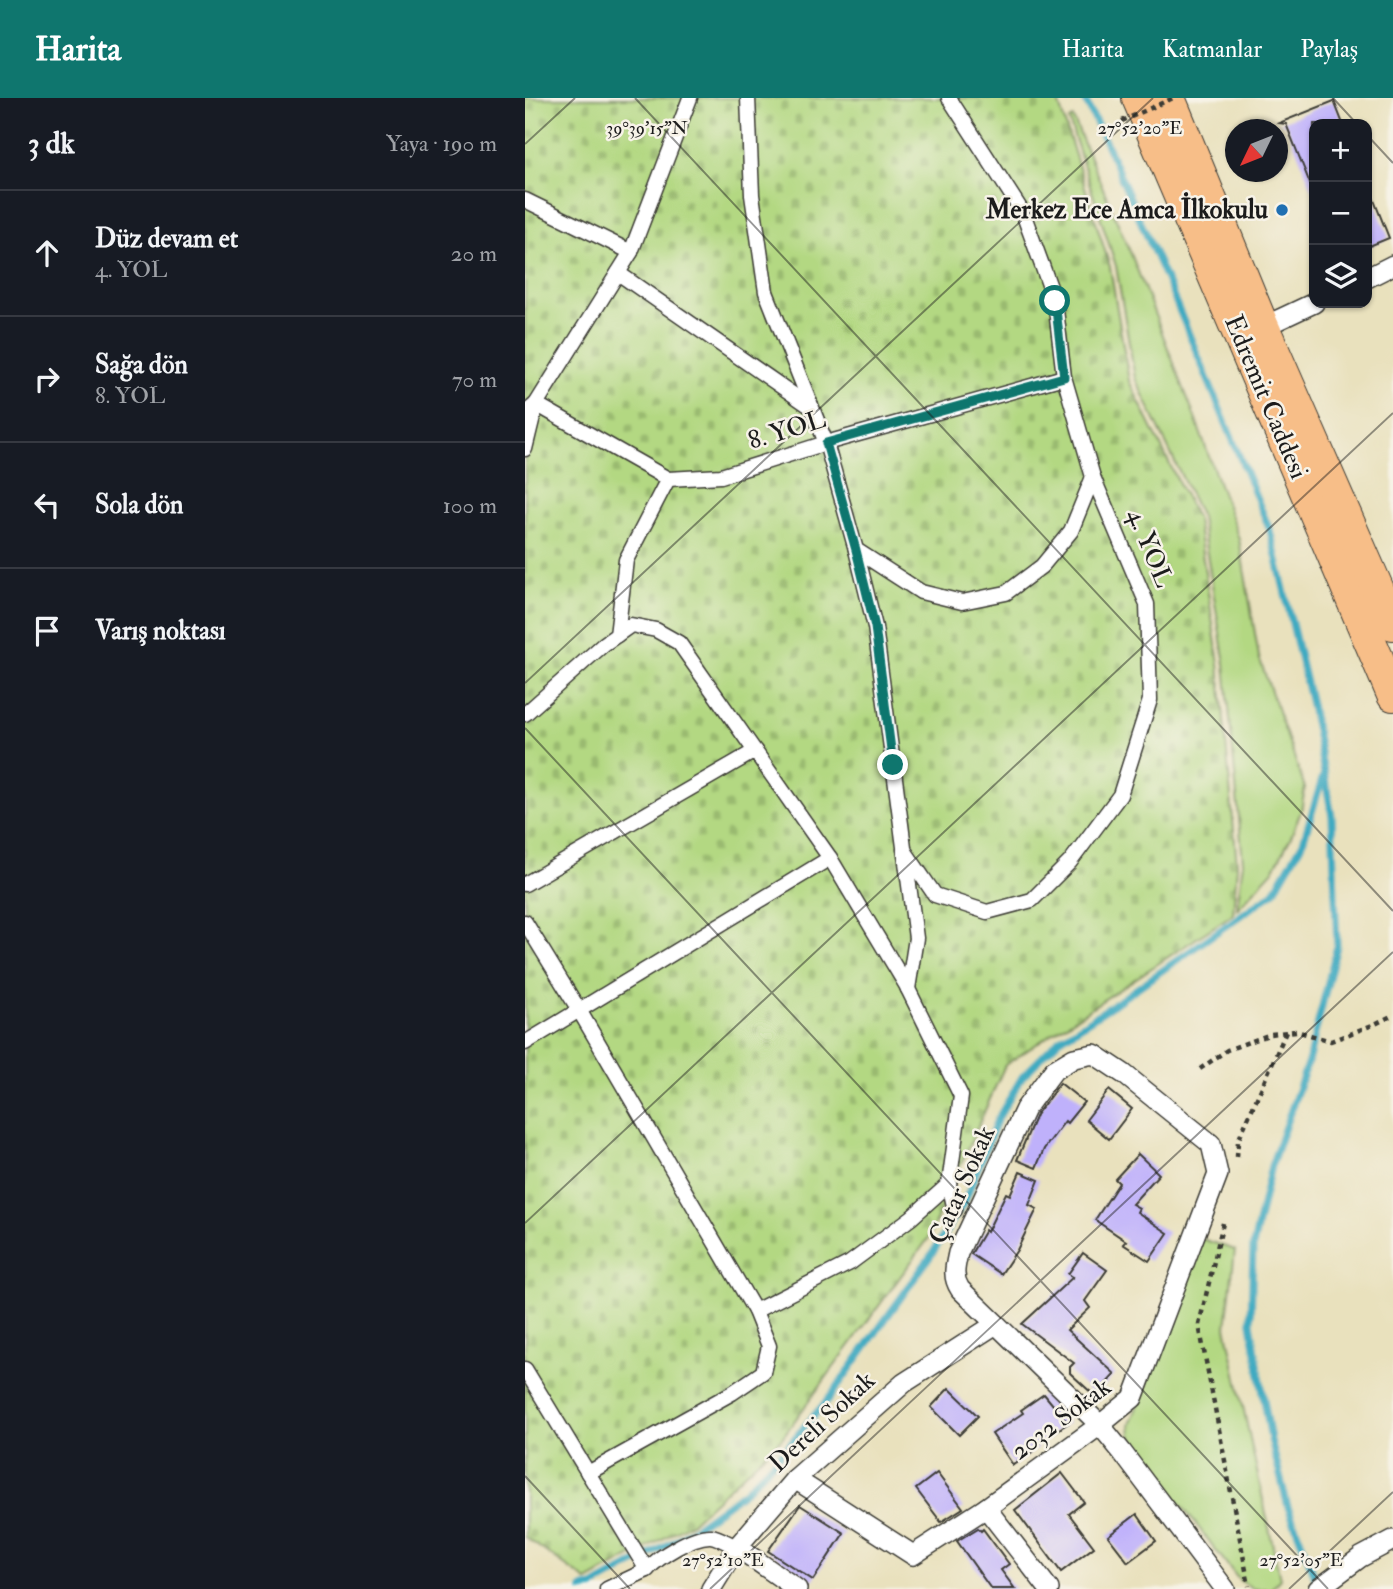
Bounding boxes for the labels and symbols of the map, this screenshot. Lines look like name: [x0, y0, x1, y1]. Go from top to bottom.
text: 39°39'15"N: [606, 117, 688, 140]
text: 27°52'20"E: [1098, 117, 1182, 140]
north arrow: [1225, 119, 1288, 182]
place label: Merkez Ece Amca İlkokulu: [985, 192, 1269, 226]
marker: Merkez Ece Amca İlkokulu: [1274, 202, 1290, 218]
route start: [1039, 285, 1070, 316]
street label: Edremit Caddesi: [1217, 310, 1315, 484]
street label: 8. YOL: [744, 403, 830, 457]
street label: 4. YOL: [1120, 504, 1180, 592]
route end: [877, 749, 908, 780]
street label: Çatar Sokak: [922, 1120, 1002, 1249]
street label: Dereli Sokak: [762, 1364, 882, 1479]
street label: 2032 Sokak: [1005, 1371, 1118, 1467]
text: 27°52'10"E: [682, 1549, 764, 1572]
text: 27°52'05"E: [1259, 1549, 1343, 1572]

